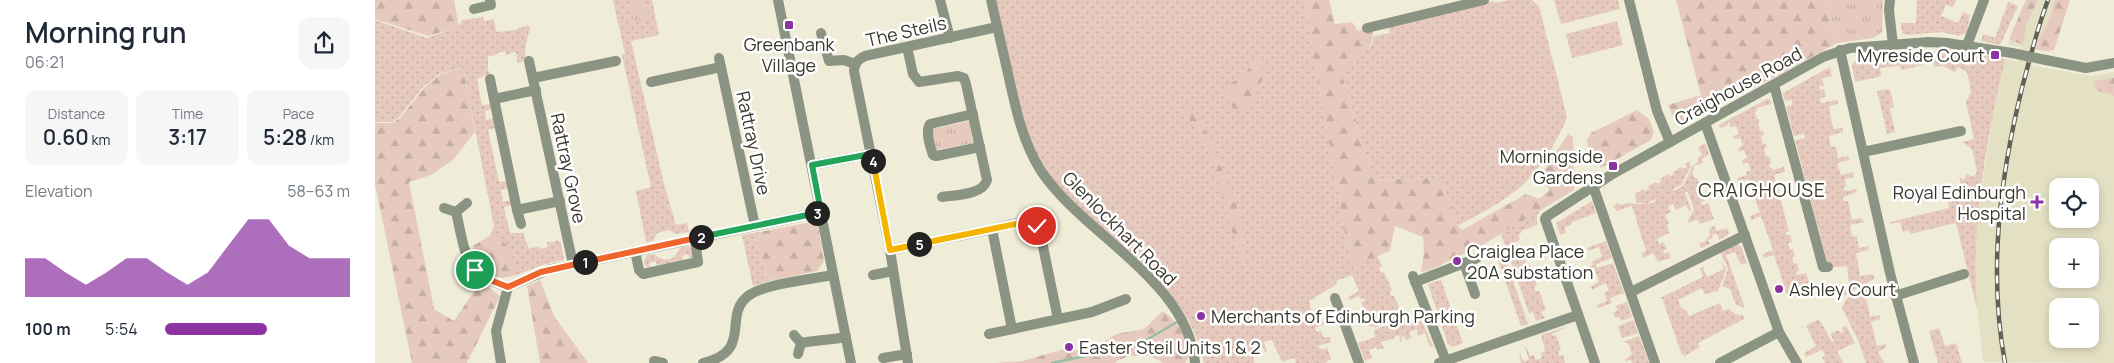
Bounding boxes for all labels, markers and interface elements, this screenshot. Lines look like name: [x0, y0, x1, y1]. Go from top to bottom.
street label: The Steils: [863, 10, 949, 52]
text: Morning run: [25, 13, 186, 51]
button: share: [298, 17, 350, 69]
marker: Greenbank Village: [783, 19, 795, 31]
place label: Greenbank Village: [744, 32, 835, 77]
street label: Craighouse Road: [1670, 41, 1806, 131]
place label: Myreside Court: [1857, 43, 1985, 67]
marker: Myreside Court: [1989, 49, 2001, 61]
text: 06:21: [25, 51, 65, 73]
street label: Rattray Drive: [731, 89, 777, 197]
text: Distance: [48, 104, 105, 123]
text: Time: [172, 104, 203, 123]
text: Pace: [283, 104, 314, 123]
street label: Rattray Grove: [546, 111, 592, 225]
text: 0.60: [43, 123, 89, 151]
text: 3:17: [168, 123, 207, 151]
text: 5:28: [263, 123, 307, 151]
text: km: [89, 130, 110, 149]
text: /km: [307, 130, 334, 149]
place label: Morningside Gardens: [1500, 144, 1603, 189]
pin: 4: [861, 148, 885, 174]
text: 4: [869, 152, 878, 171]
marker: Morningside Gardens: [1607, 160, 1619, 172]
street label: Glenlockhart Road: [1058, 166, 1182, 290]
district label: CRAIGHOUSE: [1698, 177, 1826, 203]
map controls: [2049, 178, 2099, 348]
button: locate: [2049, 178, 2099, 228]
text: Elevation: [25, 180, 93, 202]
text: 58–63 m: [287, 180, 350, 202]
place label: Royal Edinburgh Hospital: [1893, 180, 2026, 225]
marker: Royal Edinburgh Hospital: [2030, 195, 2044, 209]
pin: 3: [805, 200, 829, 226]
text: 3: [813, 204, 822, 223]
pin: [1016, 205, 1058, 247]
icon: check: [1023, 212, 1051, 240]
pin: 2: [689, 224, 713, 250]
text: 2: [697, 228, 706, 247]
pin: 5: [907, 232, 931, 256]
text: 5: [915, 235, 924, 254]
button: +: [2049, 238, 2099, 288]
place label: Craiglea Place 20A substation: [1467, 239, 1593, 284]
pin: [454, 249, 496, 291]
pin: 1: [573, 250, 597, 274]
text: 1: [582, 253, 589, 272]
marker: Craiglea Place 20A substation: [1451, 255, 1463, 267]
icon: arrive: [461, 256, 489, 284]
place label: Ashley Court: [1789, 277, 1896, 301]
marker: Ashley Court: [1773, 283, 1785, 295]
button: −: [2049, 298, 2099, 348]
place label: Merchants of Edinburgh Parking: [1211, 304, 1475, 328]
marker: Merchants of Edinburgh Parking: [1195, 310, 1207, 322]
text: 100 m: [25, 318, 71, 340]
text: 5:54: [105, 318, 138, 340]
place label: Easter Steil Units 1 & 2: [1079, 335, 1261, 359]
marker: Easter Steil Units 1 & 2: [1063, 341, 1075, 353]

